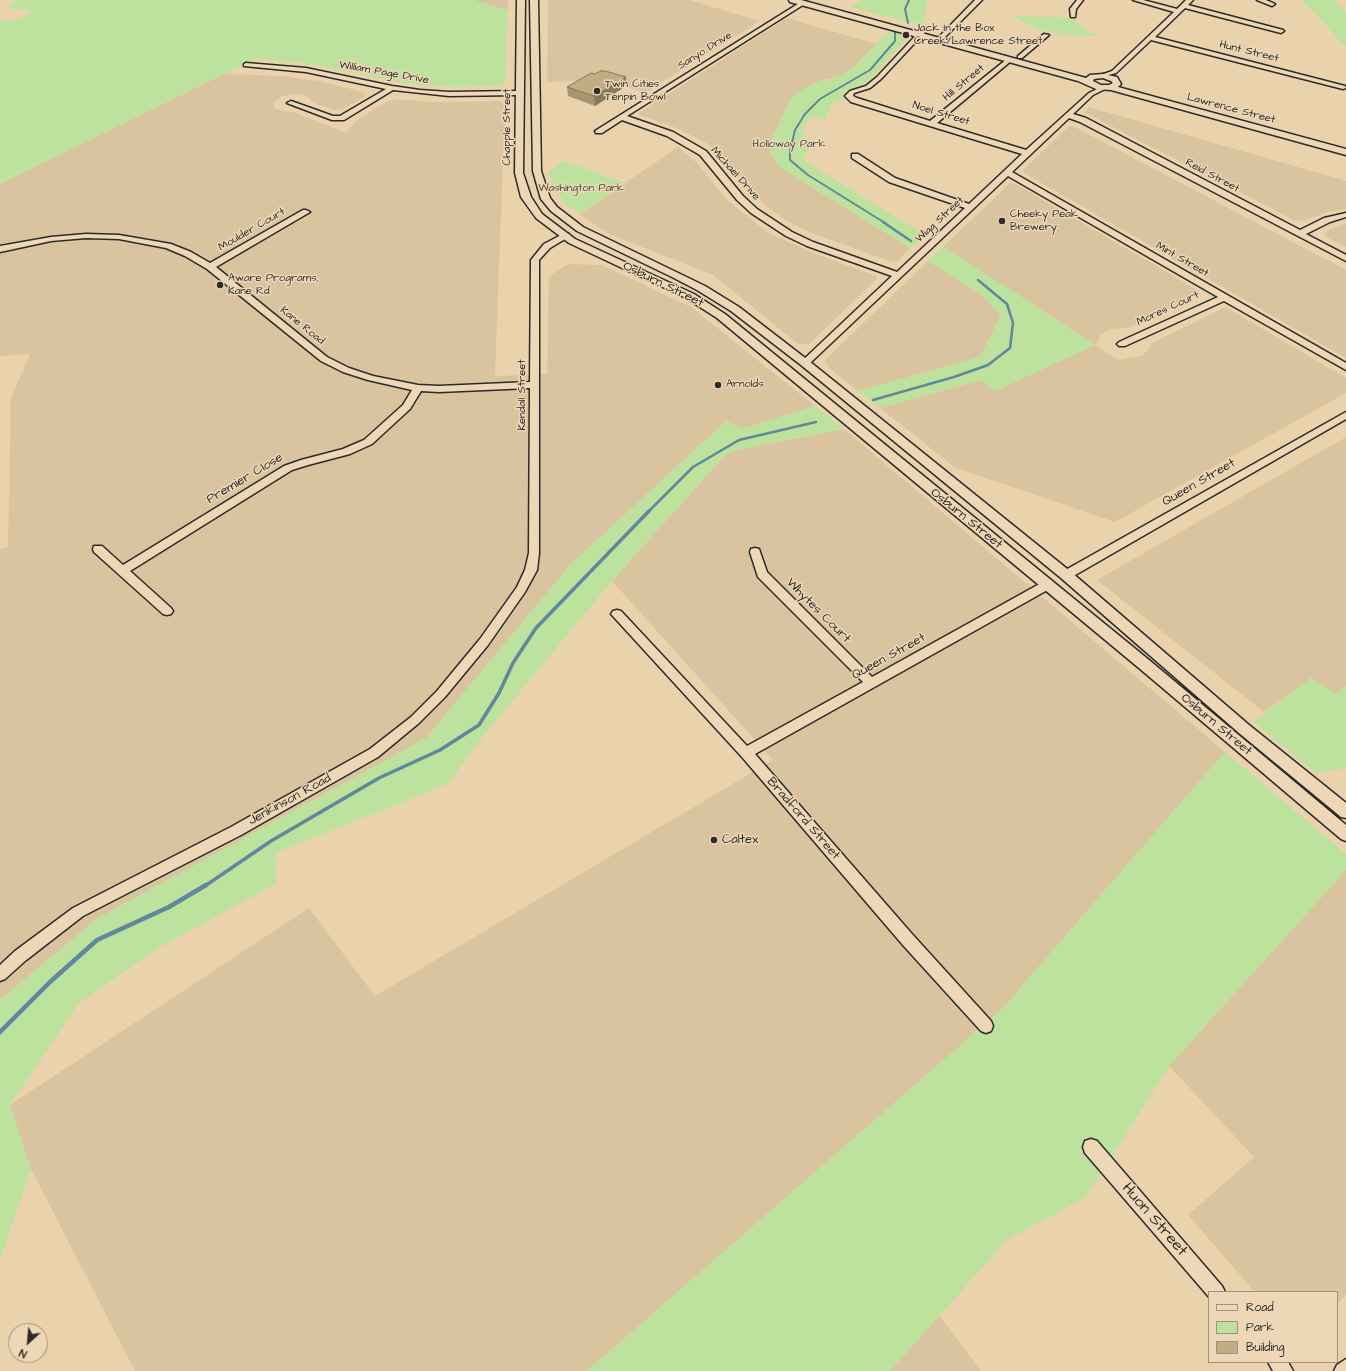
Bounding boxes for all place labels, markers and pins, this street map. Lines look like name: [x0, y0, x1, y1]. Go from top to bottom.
place label: Jack In the Box Creek/Lawrence Street: [914, 22, 1042, 48]
marker: Jack In the Box Creek/Lawrence Street: [901, 30, 911, 40]
place label: Twin Cities Tenpin Bowl: [605, 78, 666, 104]
marker: Twin Cities Tenpin Bowl: [592, 86, 602, 96]
place label: Cheeky Peak Brewery: [1010, 208, 1078, 234]
marker: Cheeky Peak Brewery: [997, 216, 1007, 226]
place label: Aware Programs, Kane Rd: [228, 272, 319, 298]
marker: Aware Programs, Kane Rd: [215, 280, 225, 290]
place label: Arnolds: [726, 378, 764, 392]
marker: Arnolds: [713, 380, 723, 390]
place label: Caltex: [722, 832, 758, 848]
marker: Caltex: [709, 835, 719, 845]

